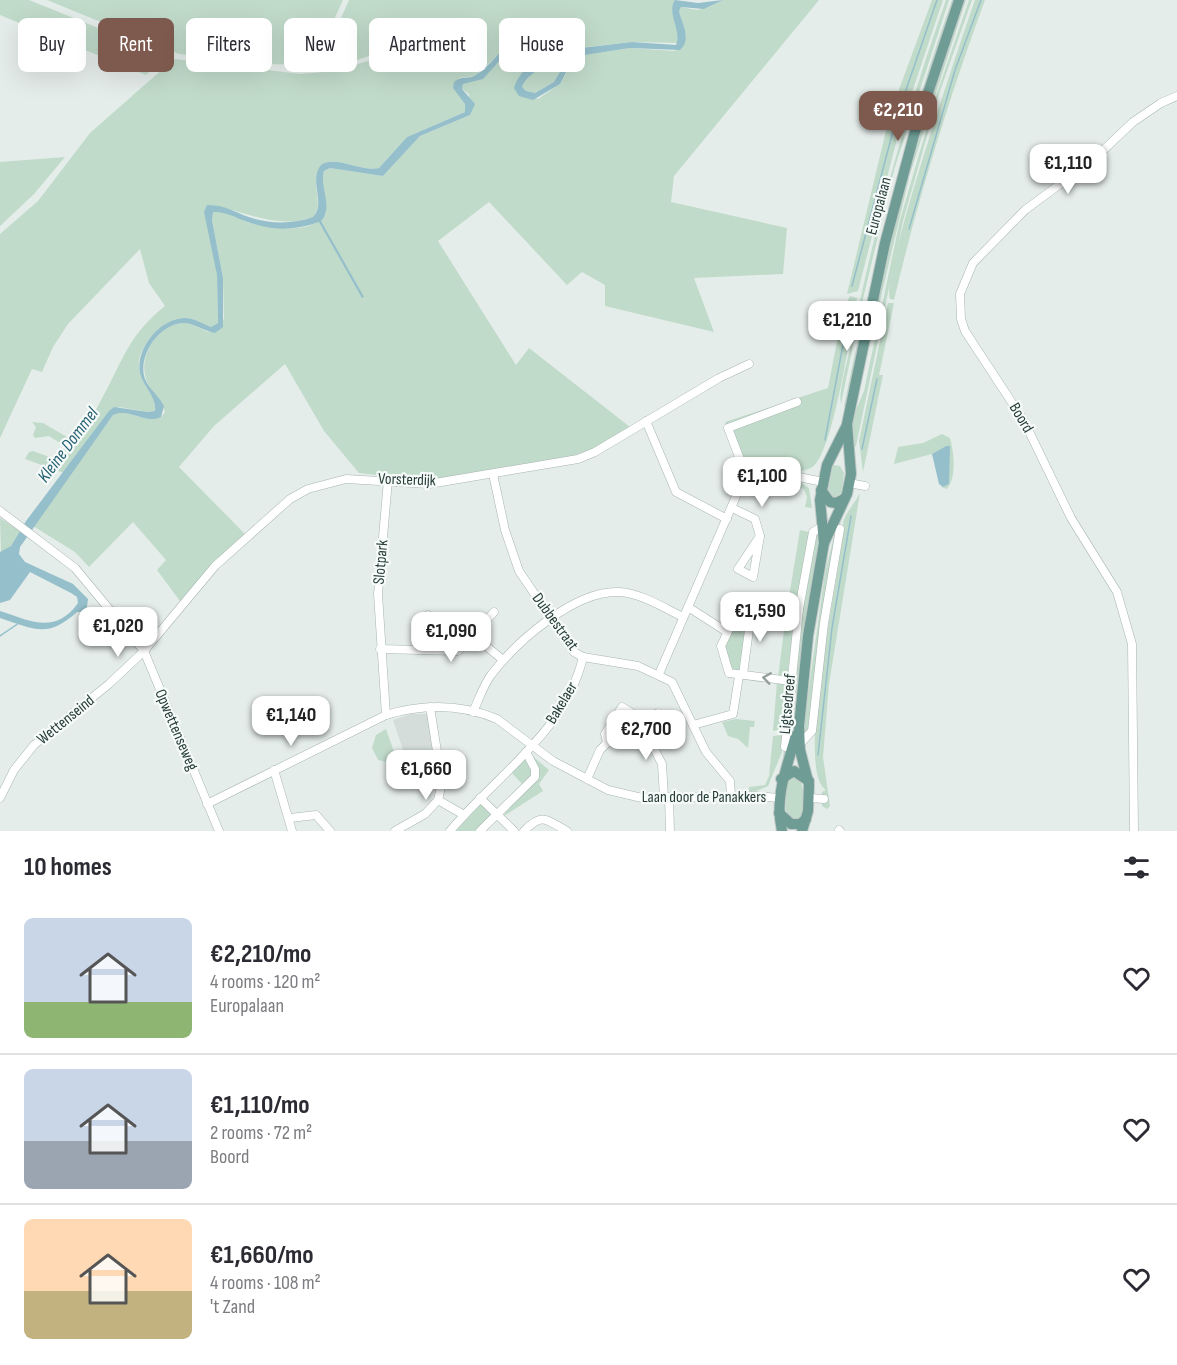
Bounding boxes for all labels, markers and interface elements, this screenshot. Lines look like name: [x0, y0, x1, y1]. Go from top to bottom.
chip: Buy: [18, 18, 86, 72]
chip: Rent: [98, 18, 174, 72]
chip: Filters: [186, 18, 272, 72]
chip: New: [284, 18, 357, 72]
chip: Apartment: [369, 18, 487, 72]
chip: House: [499, 18, 585, 72]
pin: €2,210: [849, 91, 947, 142]
text: €2,210: [873, 98, 923, 122]
pin: €1,110: [1019, 144, 1117, 195]
text: €1,110: [1044, 151, 1092, 175]
street label: Europalaan: [862, 175, 896, 237]
pin: €1,210: [798, 301, 896, 352]
text: €1,210: [822, 308, 872, 332]
street label: Boord: [1005, 400, 1037, 436]
water label: Kleine Dommel: [33, 403, 103, 486]
pin: €1,100: [713, 457, 811, 508]
text: €1,100: [737, 464, 787, 488]
street label: Vorsterdijk: [378, 470, 436, 490]
street label: Slotpark: [370, 539, 392, 585]
street label: Dubbestraat: [528, 590, 582, 655]
pin: €1,590: [711, 592, 809, 643]
text: €1,590: [734, 599, 786, 623]
pin: €1,020: [69, 607, 167, 658]
pin: €1,090: [402, 612, 500, 663]
text: €1,020: [92, 614, 144, 638]
text: €1,090: [425, 619, 477, 643]
one-way arrow: [762, 672, 771, 684]
street label: Ligtsedreef: [776, 673, 800, 735]
street label: Bakelaer: [542, 678, 582, 728]
street label: Opwettenseweg: [150, 686, 202, 774]
street label: Wettenseind: [34, 691, 98, 749]
pin: €1,140: [242, 696, 340, 747]
text: €1,140: [266, 703, 316, 727]
pin: €2,700: [597, 710, 695, 761]
text: €2,700: [621, 717, 671, 741]
pin: €1,660: [377, 750, 475, 801]
text: €1,660: [400, 757, 452, 781]
street label: Laan door de Panakkers: [642, 788, 767, 807]
icon: filters: [1120, 851, 1153, 884]
text: 10 homes: [24, 852, 112, 883]
text: €2,210/mo: [210, 939, 311, 970]
icon: home: [72, 942, 144, 1014]
icon: heart: [1120, 962, 1153, 995]
text: 4 rooms · 120 m²: [210, 970, 321, 994]
text: Europalaan: [210, 994, 284, 1018]
text: €1,110/mo: [210, 1090, 310, 1121]
icon: home: [72, 1093, 144, 1165]
icon: heart: [1120, 1113, 1153, 1146]
text: 2 rooms · 72 m²: [210, 1121, 312, 1145]
text: Boord: [210, 1145, 249, 1169]
text: €1,660/mo: [210, 1240, 314, 1271]
icon: home: [72, 1243, 144, 1315]
icon: heart: [1120, 1263, 1153, 1296]
text: 4 rooms · 108 m²: [210, 1271, 321, 1295]
text: 't Zand: [210, 1295, 255, 1319]

